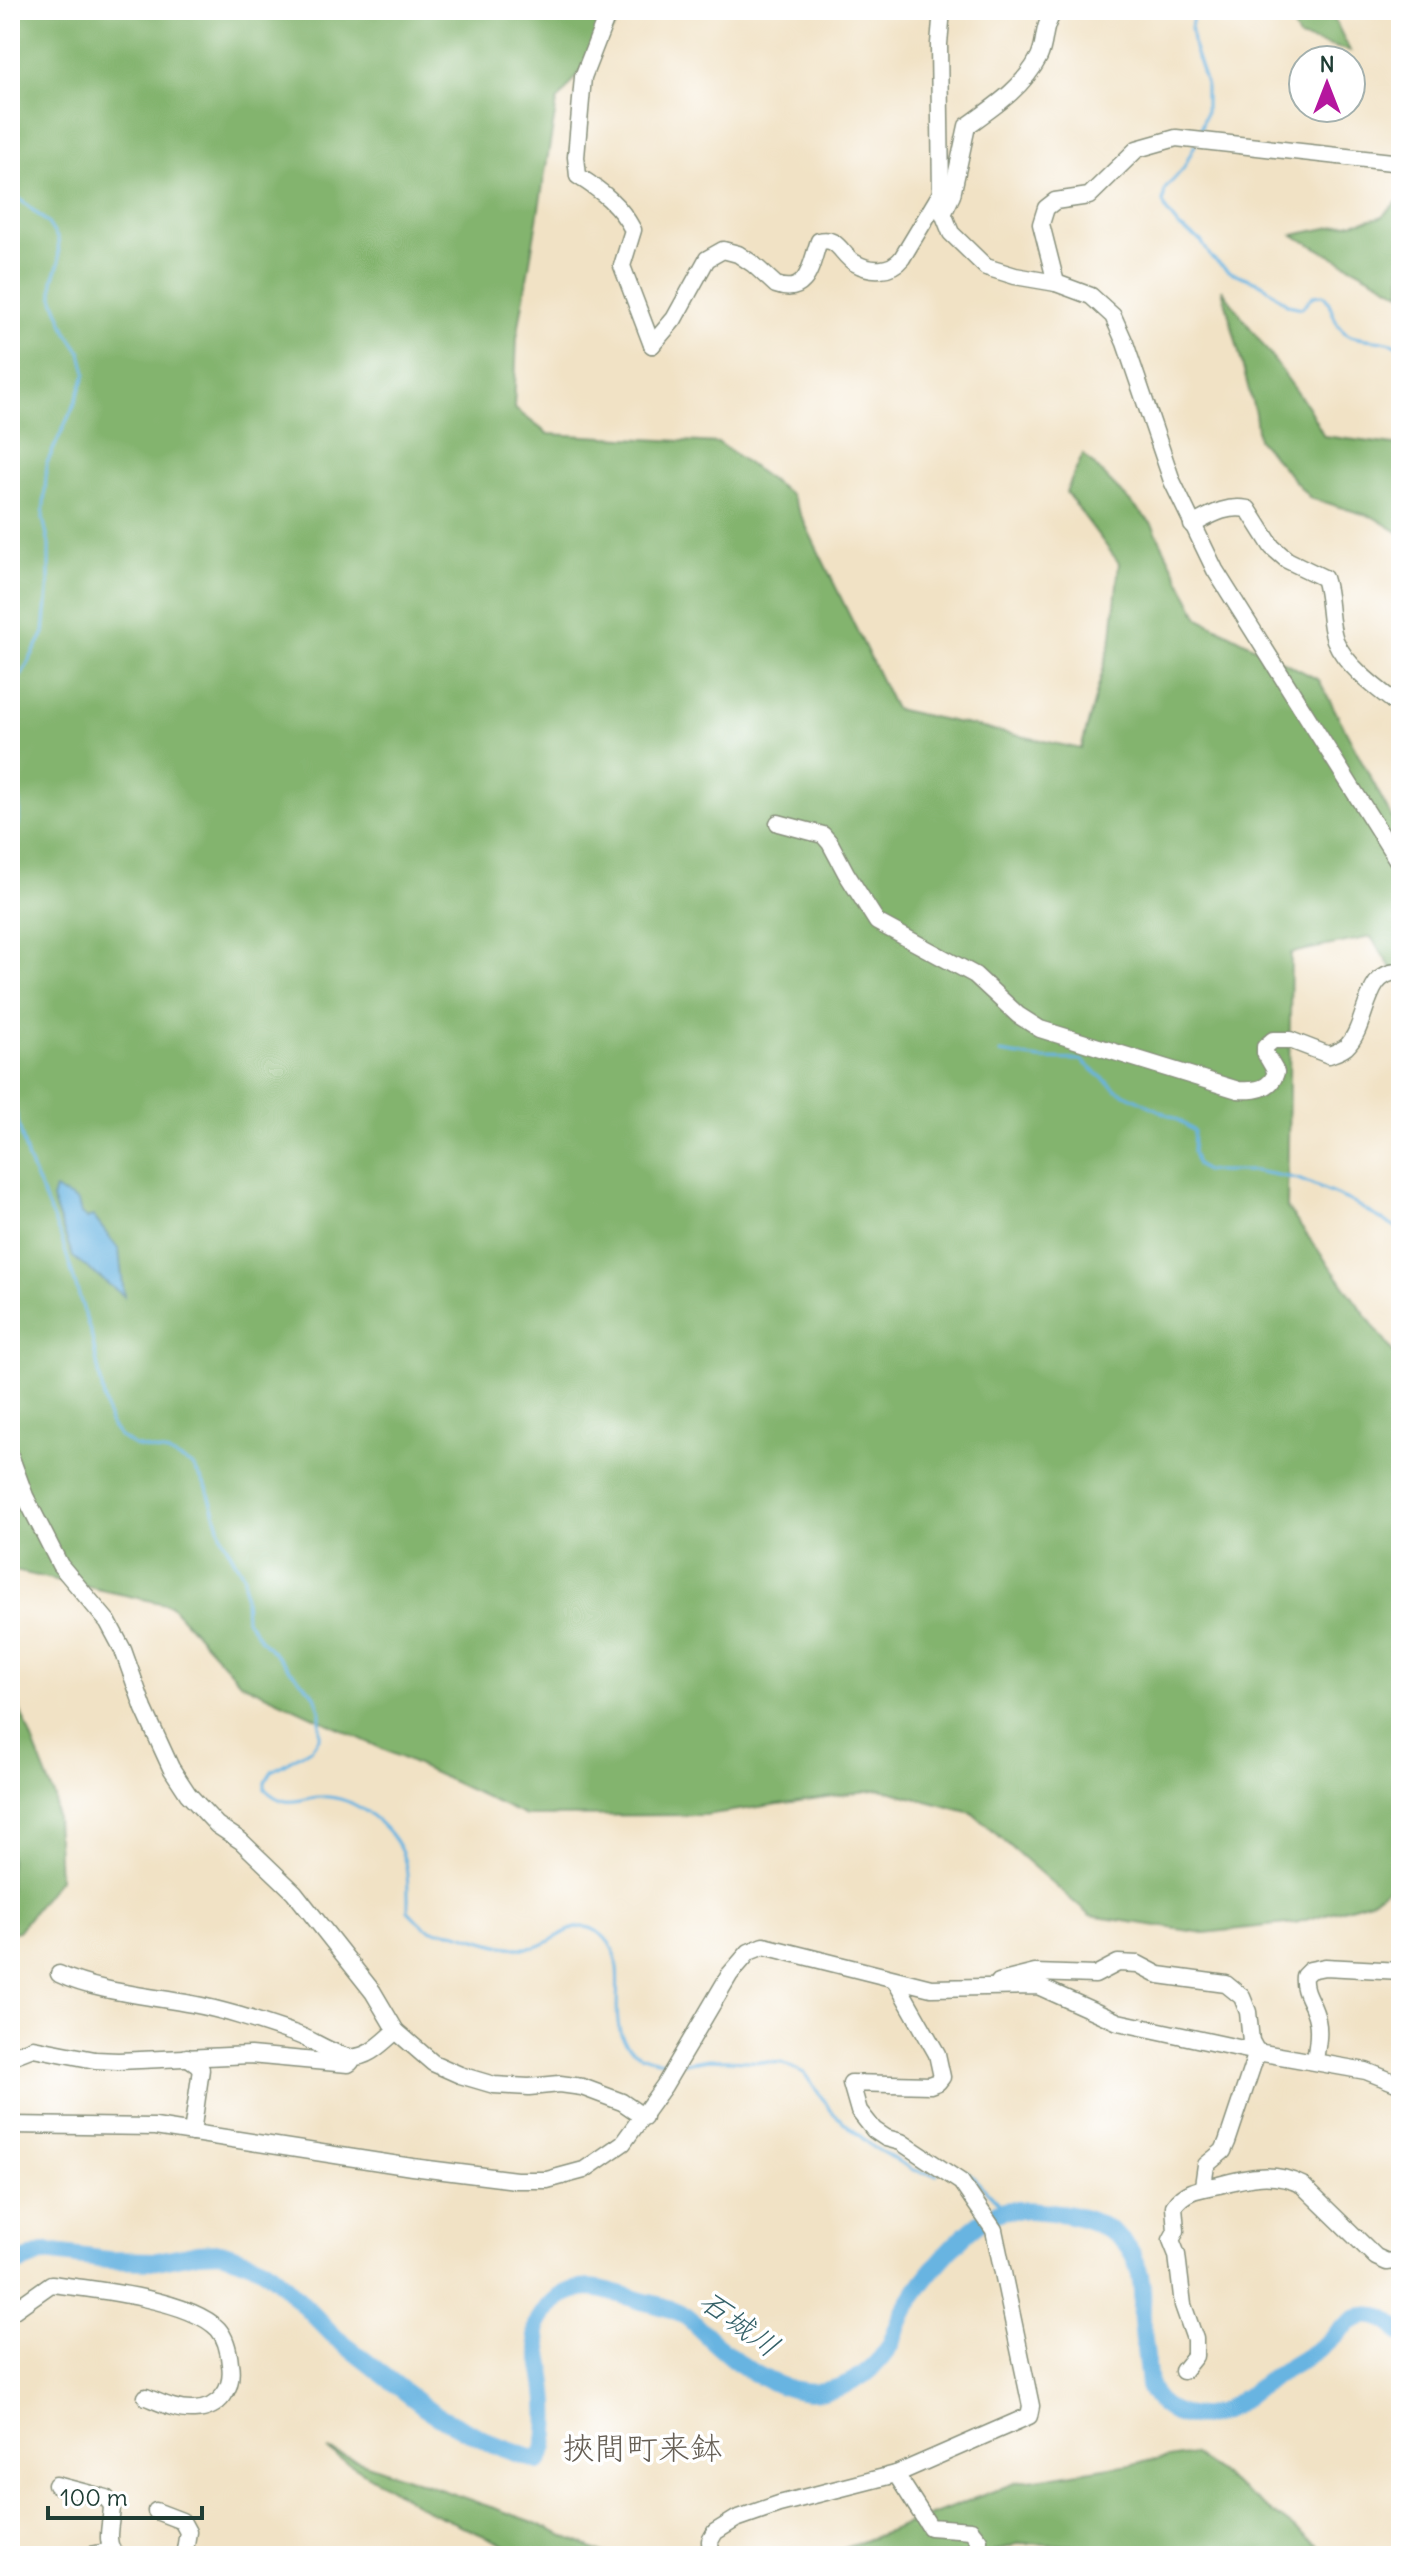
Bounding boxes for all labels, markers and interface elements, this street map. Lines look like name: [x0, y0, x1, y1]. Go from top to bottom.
north arrow: [1287, 44, 1367, 124]
text: N: [1319, 50, 1335, 78]
water label: 石城川: [692, 2281, 788, 2365]
district label: 挾間町来鉢: [562, 2427, 722, 2468]
scale bar: [48, 2470, 202, 2520]
text: 100 m: [60, 2482, 128, 2512]

